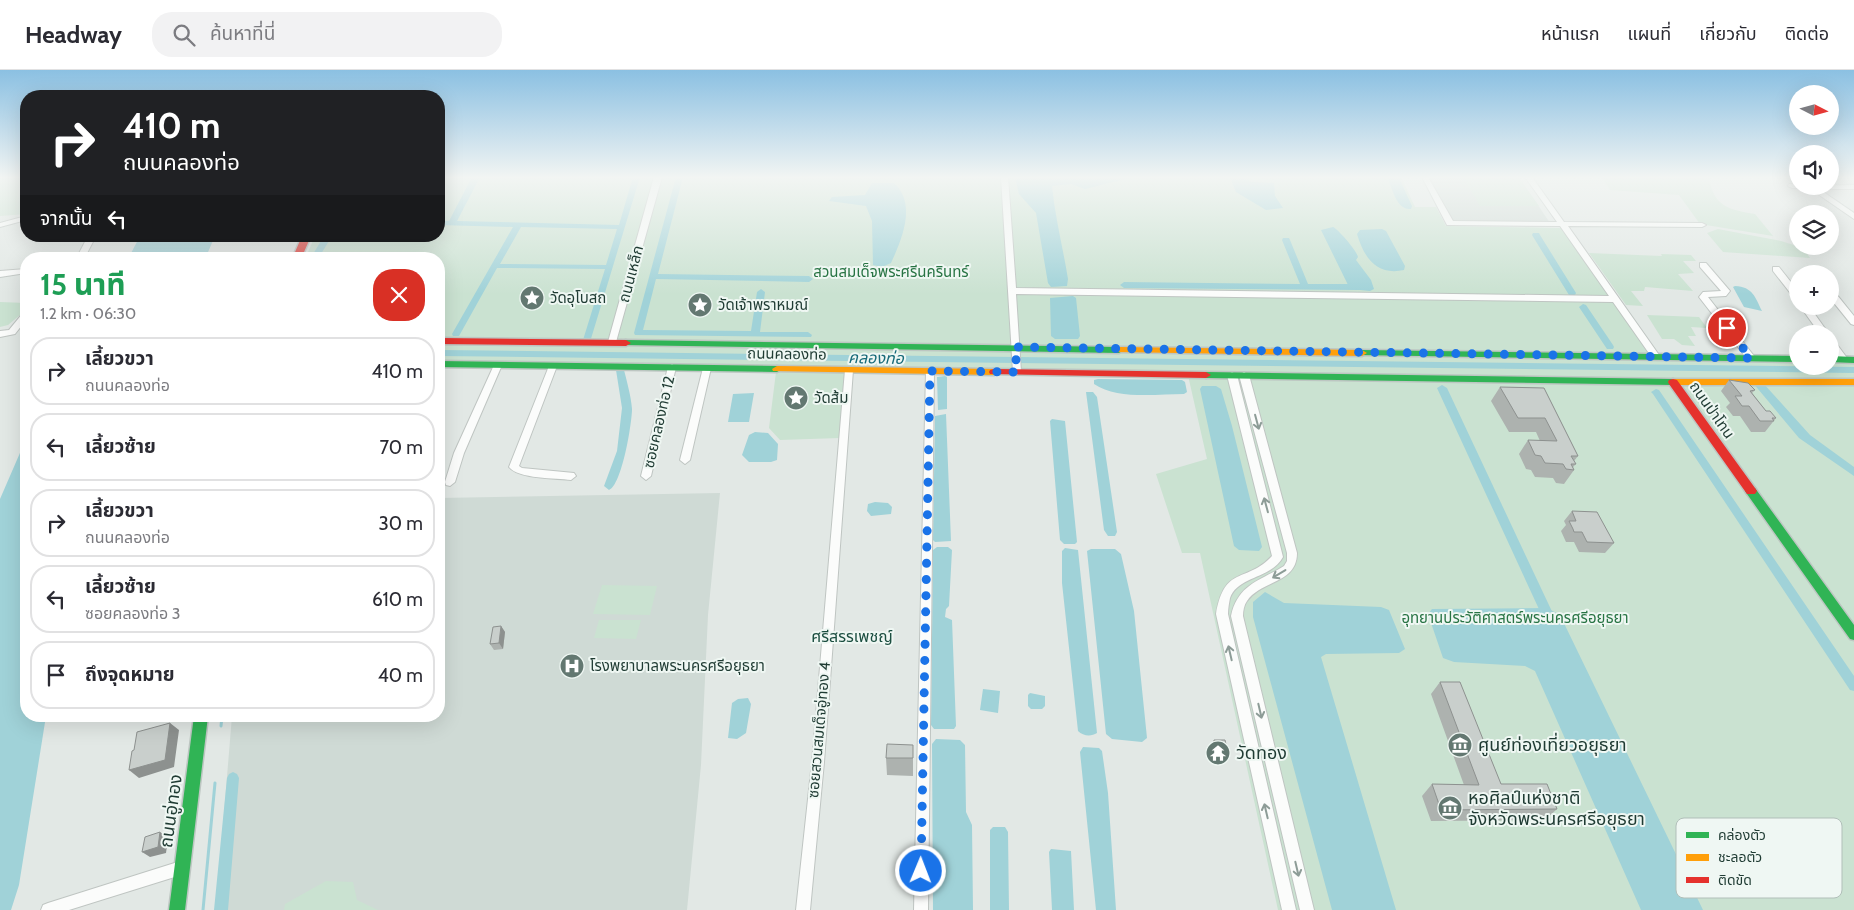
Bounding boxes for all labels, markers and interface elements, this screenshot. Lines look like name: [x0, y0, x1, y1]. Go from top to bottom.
search box: [152, 12, 502, 57]
text: Headway: [25, 20, 122, 49]
icon: search: [170, 21, 198, 49]
text: ค้นหาที่นี่: [210, 22, 275, 45]
text: หน้าแรก: [1541, 23, 1599, 45]
text: แผนที่: [1627, 23, 1671, 45]
text: เกี่ยวกับ: [1699, 23, 1757, 45]
text: ติดต่อ: [1785, 23, 1829, 45]
north arrow: [1789, 85, 1839, 135]
map controls: [1789, 85, 1839, 375]
text: 410 m: [123, 104, 220, 147]
icon: right: [40, 110, 105, 175]
button: sound: [1789, 145, 1839, 195]
text: ถนนคลองท่อ: [123, 149, 240, 176]
icon: left: [103, 205, 131, 233]
button: layers: [1789, 205, 1839, 255]
text: จากนั้น: [40, 207, 93, 230]
street label: ถนนเหล็ก: [615, 244, 647, 304]
park label: สวนสมเด็จพระศรีนครินทร์: [813, 263, 969, 281]
button: +: [1789, 265, 1839, 315]
text: 15 นาที: [40, 266, 126, 303]
button: close: [373, 269, 425, 321]
place icon: วัดอุโบสถ: [519, 285, 545, 311]
place label: วัดอุโบสถ: [550, 289, 606, 307]
place icon: วัดเจ้าพราหมณ์: [687, 292, 713, 318]
place label: วัดเจ้าพราหมณ์: [718, 296, 808, 314]
text: 1.2 km · 06:30: [40, 304, 136, 323]
pin: [1706, 307, 1748, 349]
icon: arrive: [1713, 314, 1741, 342]
button: −: [1789, 325, 1839, 375]
street label: ถนนคลองท่อ: [747, 344, 827, 364]
text: เลี้ยวขวา: [85, 347, 154, 370]
water label: คลองท่อ: [848, 348, 905, 368]
icon: right: [42, 357, 70, 385]
text: 410 m: [372, 360, 423, 383]
street label: ซอยคลองท่อ 12: [640, 374, 678, 470]
text: ถนนคลองท่อ: [85, 376, 170, 395]
street label: ถนนป่าโทน: [1686, 378, 1738, 442]
place icon: วัดส้ม: [783, 385, 809, 411]
place label: วัดส้ม: [814, 389, 848, 407]
one-way arrow: [1253, 414, 1262, 430]
icon: left: [42, 433, 70, 461]
text: เลี้ยวซ้าย: [85, 435, 156, 458]
text: 70 m: [379, 436, 423, 459]
one-way arrow: [1260, 497, 1270, 513]
text: เลี้ยวขวา: [85, 499, 154, 522]
icon: right: [42, 509, 70, 537]
text: 30 m: [379, 512, 423, 535]
text: ถนนคลองท่อ: [85, 528, 170, 547]
one-way arrow: [1272, 569, 1286, 579]
text: เลี้ยวซ้าย: [85, 575, 156, 598]
icon: left: [42, 585, 70, 613]
text: 610 m: [372, 588, 423, 611]
text: ซอยคลองท่อ 3: [85, 604, 181, 623]
park label: อุทยานประวัติศาสตร์พระนครศรีอยุธยา: [1401, 609, 1629, 627]
district label: ศรีสรรเพชญ์: [811, 627, 893, 646]
one-way arrow: [1225, 645, 1234, 661]
hospital icon: โรงพยาบาลพระนครศรีอยุธยา: [559, 653, 585, 679]
place label: โรงพยาบาลพระนครศรีอยุธยา: [590, 657, 765, 675]
icon: arrive: [42, 661, 70, 689]
street label: ซอยสวนสมเด็จอู่ทอง 4: [804, 661, 834, 799]
text: ถึงจุดหมาย: [85, 663, 175, 686]
text: 40 m: [378, 664, 423, 687]
one-way arrow: [1255, 703, 1265, 719]
museum icon: ศูนย์ท่องเที่ยวอยุธยา: [1447, 732, 1473, 758]
place label: ศูนย์ท่องเที่ยวอยุธยา: [1478, 732, 1627, 757]
temple icon: วัดทอง: [1205, 740, 1231, 766]
place label: วัดทอง: [1236, 742, 1287, 764]
street label: ถนนอู่ทอง: [155, 773, 188, 849]
place label: หอศิลป์แห่งชาติ จังหวัดพระนครศรีอยุธยา: [1468, 787, 1645, 830]
museum icon: หอศิลป์แห่งชาติ จังหวัดพระนครศรีอยุธยา: [1437, 795, 1463, 821]
one-way arrow: [1261, 804, 1270, 820]
legend: [1676, 818, 1842, 898]
text: คล่องตัว: [1718, 826, 1766, 844]
position arrow: [894, 844, 946, 896]
text: ชะลอตัว: [1718, 848, 1762, 866]
one-way arrow: [1293, 861, 1302, 877]
text: ติดขัด: [1718, 871, 1752, 889]

